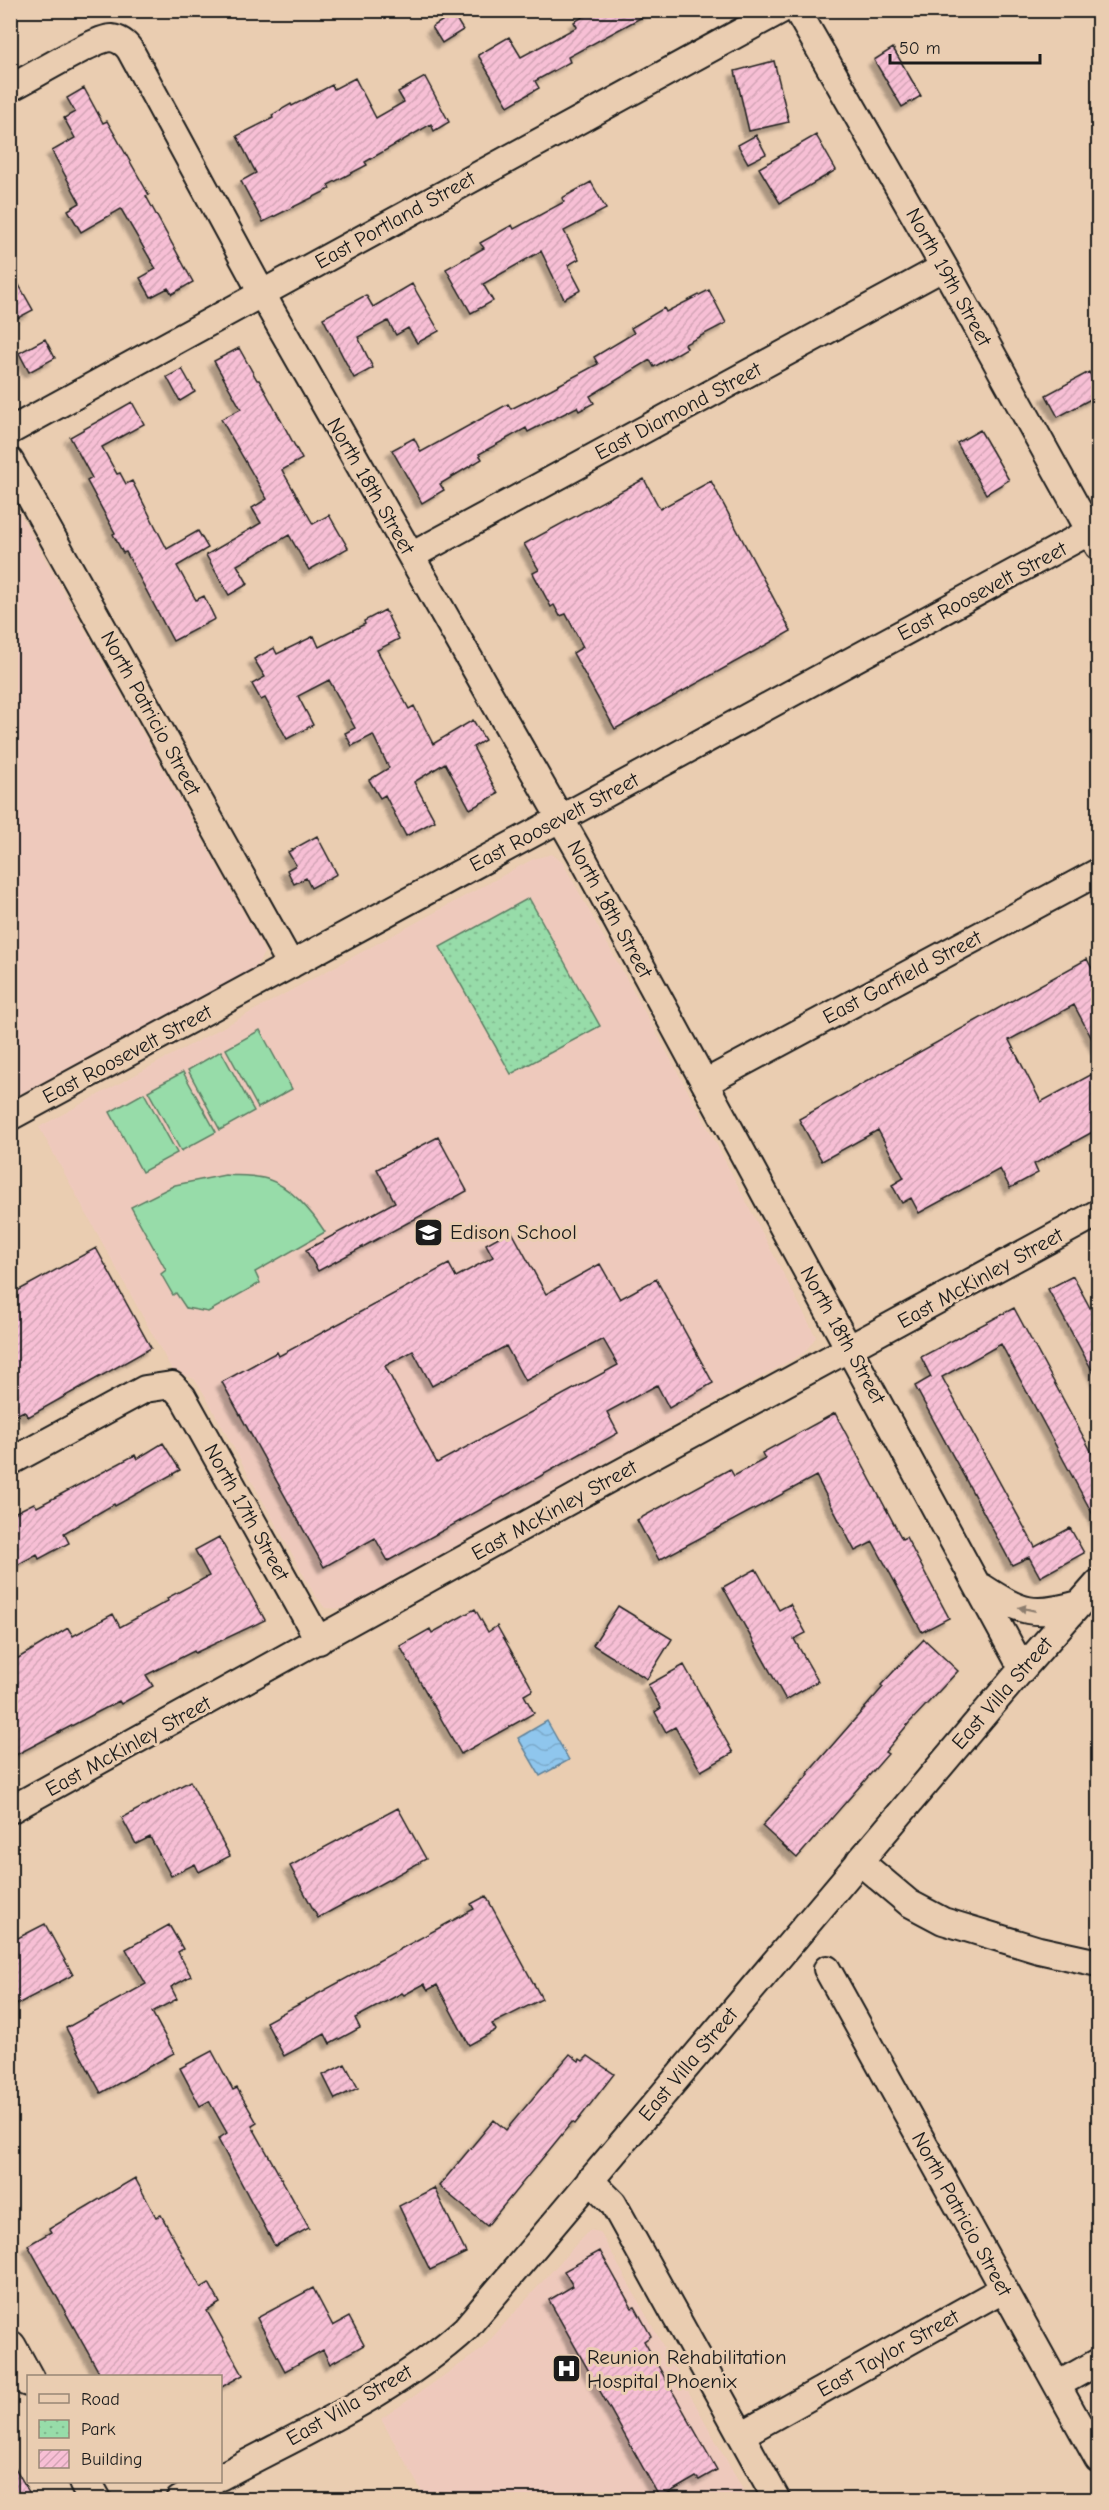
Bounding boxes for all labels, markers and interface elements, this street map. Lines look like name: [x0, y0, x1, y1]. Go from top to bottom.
scale bar: [890, 27, 1040, 65]
text: 50 m: [899, 38, 941, 59]
street label: East Portland Street: [311, 166, 480, 274]
street label: North 19th Street: [901, 204, 997, 351]
street label: East Diamond Street: [591, 357, 766, 465]
street label: North 18th Street: [322, 414, 420, 559]
street label: East Roosevelt Street: [893, 536, 1071, 646]
street label: North Patricio Street: [96, 627, 207, 800]
street label: East Roosevelt Street: [465, 767, 643, 877]
street label: North 18th Street: [562, 836, 658, 983]
street label: East Garfield Street: [819, 925, 986, 1029]
street label: East Roosevelt Street: [38, 999, 216, 1109]
school or university icon: Edison School: [413, 1216, 445, 1248]
place label: Edison School: [450, 1220, 577, 1244]
street label: East McKinley Street: [893, 1222, 1068, 1333]
street label: North 18th Street: [795, 1262, 891, 1409]
street label: North 17th Street: [199, 1439, 295, 1585]
street label: East McKinley Street: [467, 1454, 642, 1565]
one-way arrow: [1018, 1604, 1036, 1614]
street label: East Villa Street: [947, 1631, 1058, 1754]
street label: East McKinley Street: [41, 1690, 216, 1801]
street label: East Villa Street: [634, 2002, 743, 2126]
street label: North Patricio Street: [907, 2128, 1018, 2301]
street label: East Taylor Street: [813, 2304, 964, 2402]
place label: Reunion Rehabilitation Hospital Phoenix: [587, 2345, 787, 2393]
hospital icon: Reunion Rehabilitation Hospital Phoenix: [550, 2353, 582, 2385]
street label: East Villa Street: [282, 2359, 417, 2451]
legend: [27, 2375, 222, 2483]
text: Road: [81, 2389, 120, 2410]
text: Park: [81, 2419, 116, 2440]
text: Building: [81, 2449, 143, 2470]

